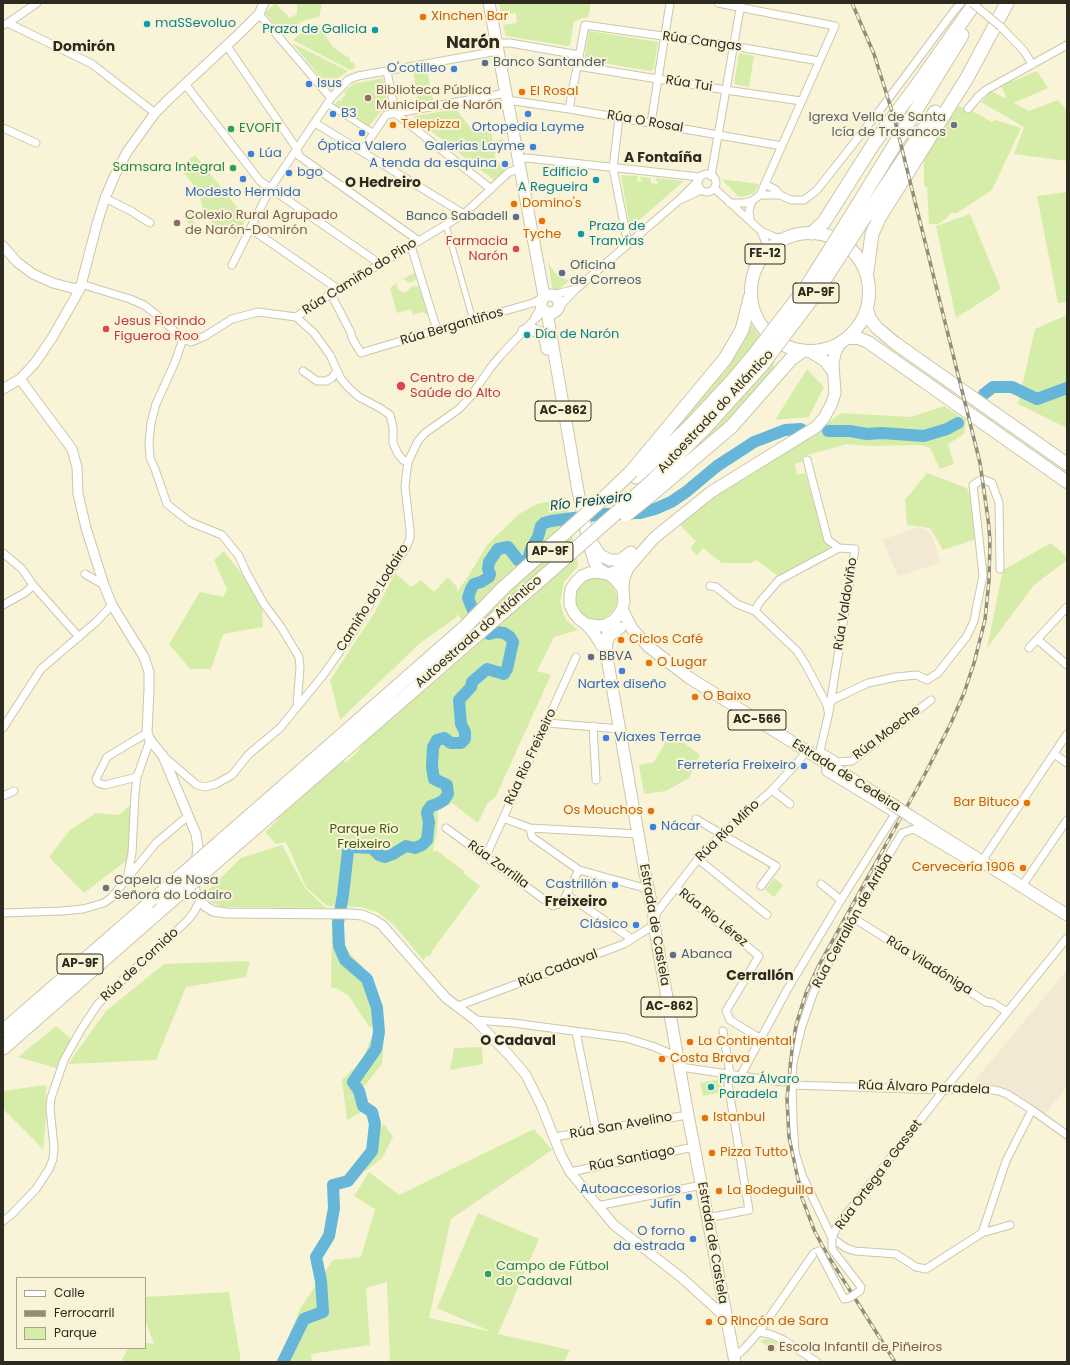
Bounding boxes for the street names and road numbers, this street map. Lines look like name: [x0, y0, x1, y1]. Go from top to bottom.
street label: Rúa Cangas: [661, 29, 743, 55]
street label: Rúa Tui: [665, 73, 713, 95]
street label: Rúa O Rosal: [606, 108, 684, 136]
street label: Rúa Camiño do Pino: [300, 235, 420, 319]
road number: FE-12: [745, 244, 785, 264]
road number: AP-9F: [793, 283, 839, 303]
street label: Rúa Bergantiños: [399, 305, 505, 349]
street label: Autoestrada do Atlántico: [655, 347, 777, 477]
road number: AC-862: [535, 401, 591, 421]
street label: Camiño do Lodairo: [334, 541, 412, 655]
road number: AP-9F: [527, 542, 573, 562]
street label: Rúa Valdoviño: [831, 557, 861, 651]
street label: Autoestrada do Atlántico: [412, 573, 546, 691]
street label: Rúa Moeche: [850, 703, 924, 763]
street label: Rúa Rio Freixeiro: [502, 706, 560, 808]
road number: AC-566: [728, 710, 786, 730]
street label: Estrada de Cedeira: [789, 736, 903, 816]
street label: Rúa Río Miño: [693, 797, 763, 865]
street label: Rúa Zorrilla: [464, 838, 532, 892]
street label: Rúa Cerrallón de Arriba: [810, 851, 896, 991]
street label: Estrada de Castela: [636, 863, 672, 987]
street label: Rúa Río Lérez: [675, 886, 751, 950]
street label: Rúa de Cornido: [98, 925, 182, 1005]
street label: Rúa Viladóniga: [883, 933, 975, 999]
street label: Rúa Cadaval: [516, 947, 600, 991]
road number: AP-9F: [57, 954, 103, 974]
road number: AC-862: [641, 997, 697, 1017]
street label: Rúa Álvaro Paradela: [858, 1078, 990, 1098]
street label: Rúa San Avelino: [569, 1109, 673, 1143]
street label: Rúa Ortega e Gasset: [832, 1117, 926, 1233]
street label: Rúa Santiago: [588, 1143, 676, 1175]
street label: Estrada de Castela: [694, 1181, 730, 1305]

